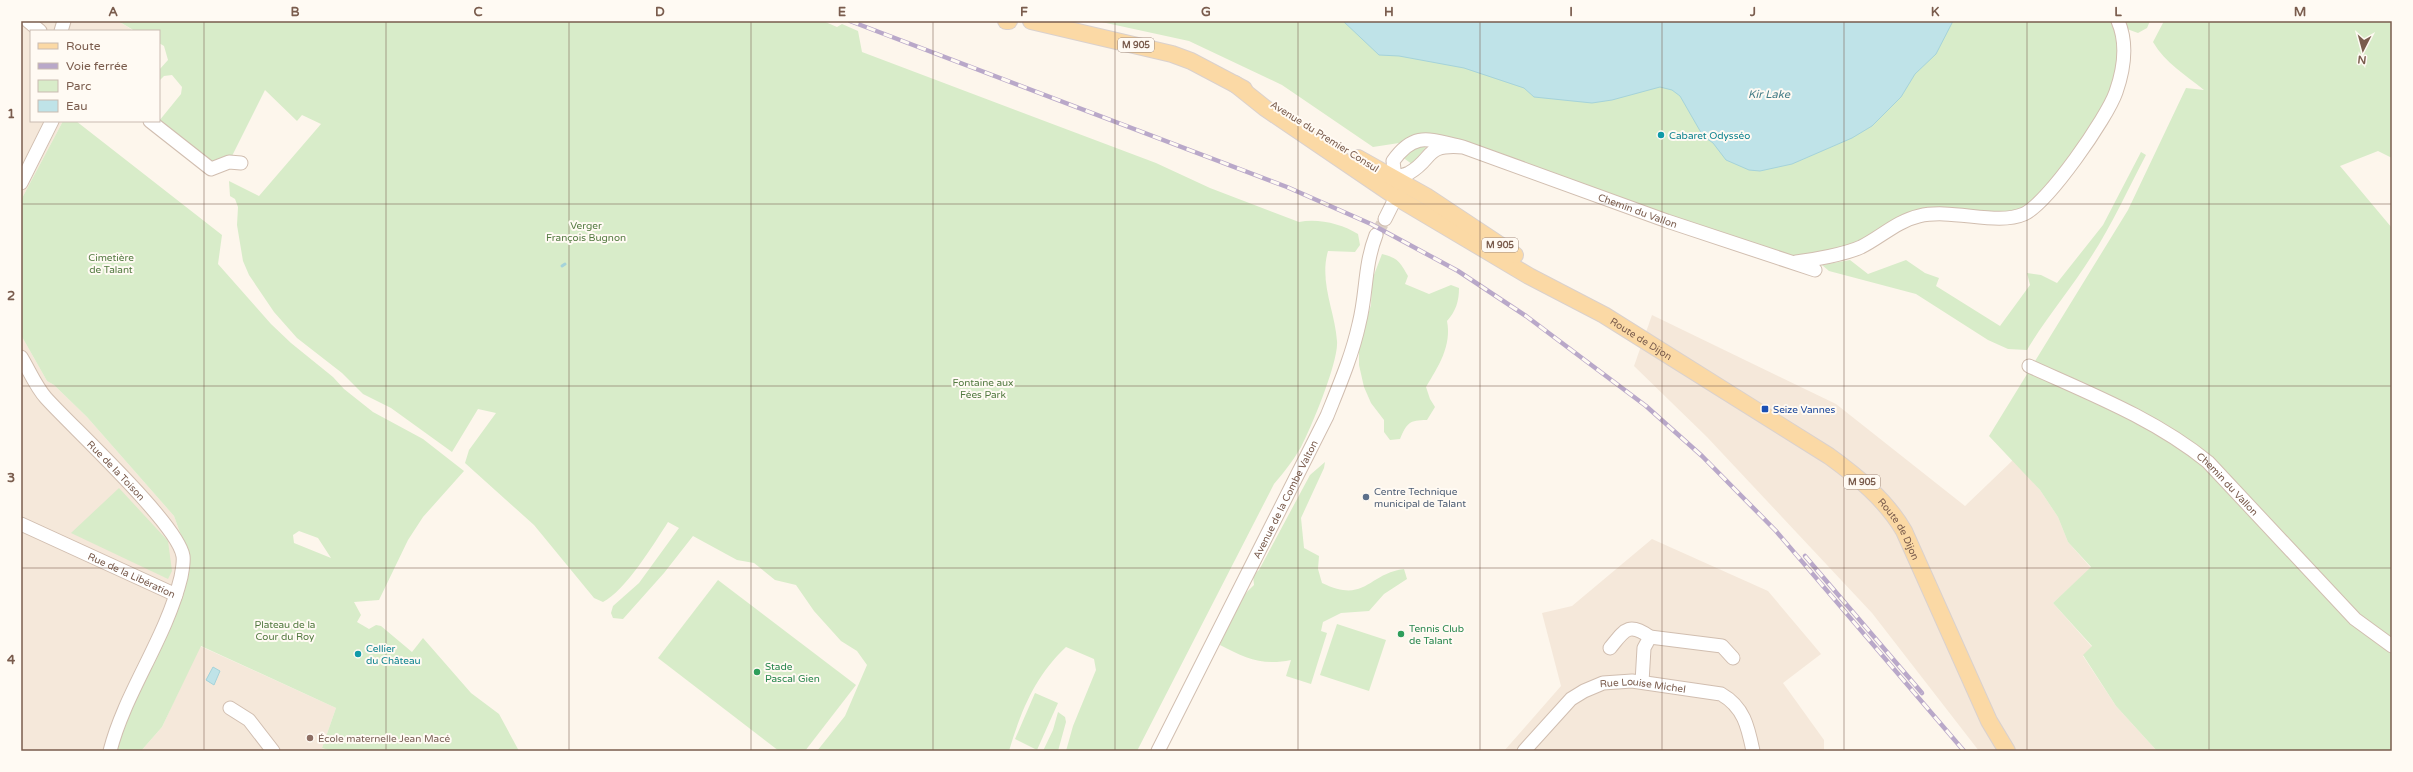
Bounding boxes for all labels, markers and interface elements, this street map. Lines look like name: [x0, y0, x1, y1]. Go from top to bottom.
text: A: [108, 4, 118, 20]
text: B: [290, 4, 300, 20]
text: C: [473, 4, 483, 20]
text: D: [655, 4, 665, 20]
text: E: [838, 4, 846, 20]
text: F: [1020, 4, 1028, 20]
text: G: [1201, 4, 1211, 20]
text: H: [1384, 4, 1394, 20]
text: I: [1569, 4, 1573, 20]
text: J: [1749, 4, 1756, 20]
text: K: [1931, 4, 1940, 20]
text: L: [2114, 4, 2122, 20]
text: M: [2294, 4, 2306, 20]
legend: [30, 30, 160, 122]
north arrow: [2343, 30, 2383, 70]
road number: M 905: [1118, 38, 1154, 52]
text: Route: [66, 39, 101, 53]
text: N: [2357, 53, 2367, 66]
text: Voie ferrée: [66, 59, 128, 73]
text: Parc: [66, 79, 91, 93]
water label: Kir Lake: [1748, 88, 1791, 101]
text: Eau: [66, 99, 88, 113]
street label: Avenue du Premier Consul: [1268, 99, 1381, 175]
text: 1: [7, 106, 15, 122]
marker: Cabaret Odysséo: [1656, 130, 1666, 140]
place label: Cabaret Odysséo: [1669, 130, 1750, 142]
street label: Chemin du Vallon: [1596, 191, 1679, 231]
park label: Verger François Bugnon: [546, 220, 626, 244]
road number: M 905: [1482, 238, 1518, 252]
park label: Cimetière de Talant: [88, 252, 134, 276]
text: 2: [7, 288, 15, 304]
street label: Route de Dijon: [1608, 315, 1674, 363]
park label: Fontaine aux Fées Park: [953, 377, 1013, 401]
marker: Seize Vannes: [1760, 404, 1770, 414]
place label: Seize Vannes: [1773, 404, 1835, 416]
street label: Rue de la Toison: [84, 438, 147, 503]
street label: Avenue de la Combe Valton: [1251, 439, 1321, 561]
street label: Chemin du Vallon: [2194, 450, 2260, 519]
text: 3: [7, 470, 15, 486]
road number: M 905: [1844, 475, 1880, 489]
place label: Centre Technique municipal de Talant: [1374, 486, 1466, 510]
marker: Centre Technique municipal de Talant: [1361, 492, 1371, 502]
street label: Route de Dijon: [1875, 496, 1921, 562]
street label: Rue de la Libération: [86, 550, 177, 601]
park label: Plateau de la Cour du Roy: [254, 619, 316, 643]
place label: Tennis Club de Talant: [1409, 623, 1464, 647]
marker: Tennis Club de Talant: [1396, 629, 1406, 639]
place label: Cellier du Château: [366, 643, 421, 667]
marker: Cellier du Château: [353, 649, 363, 659]
text: 4: [7, 652, 16, 668]
place label: Stade Pascal Gien: [765, 661, 820, 685]
marker: Stade Pascal Gien: [752, 667, 762, 677]
street label: Rue Louise Michel: [1599, 676, 1686, 696]
marker: École maternelle Jean Macé: [305, 733, 315, 743]
place label: École maternelle Jean Macé: [318, 733, 450, 745]

